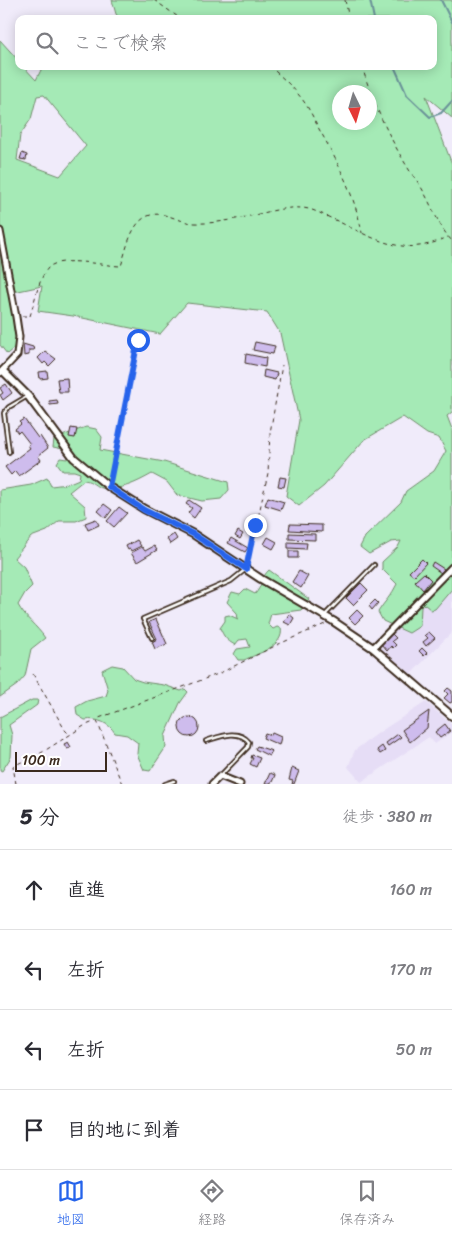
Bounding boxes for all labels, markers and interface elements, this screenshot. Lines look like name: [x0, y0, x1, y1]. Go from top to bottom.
search box: [15, 15, 437, 70]
text: ここで検索: [73, 26, 168, 59]
icon: search: [33, 29, 61, 57]
north arrow: [332, 85, 377, 130]
route start: [127, 329, 150, 352]
route end: [244, 514, 267, 537]
text: 100 m: [22, 748, 60, 773]
scale bar: [15, 749, 108, 772]
text: 5 分: [20, 798, 59, 836]
text: 徒歩 · 380 m: [342, 802, 432, 831]
text: 直進: [67, 873, 105, 906]
text: 160 m: [389, 875, 432, 904]
icon: ahead: [20, 876, 48, 904]
text: 左折: [67, 953, 105, 986]
text: 170 m: [389, 955, 432, 984]
icon: left: [20, 956, 48, 984]
text: 左折: [67, 1033, 105, 1066]
text: 50 m: [396, 1035, 432, 1064]
icon: left: [20, 1036, 48, 1064]
text: 目的地に到着: [67, 1113, 181, 1146]
icon: arrive: [20, 1116, 48, 1144]
tab: 地図: [57, 1177, 85, 1232]
tab: 経路: [198, 1177, 226, 1232]
tab: 保存済み: [339, 1177, 395, 1232]

